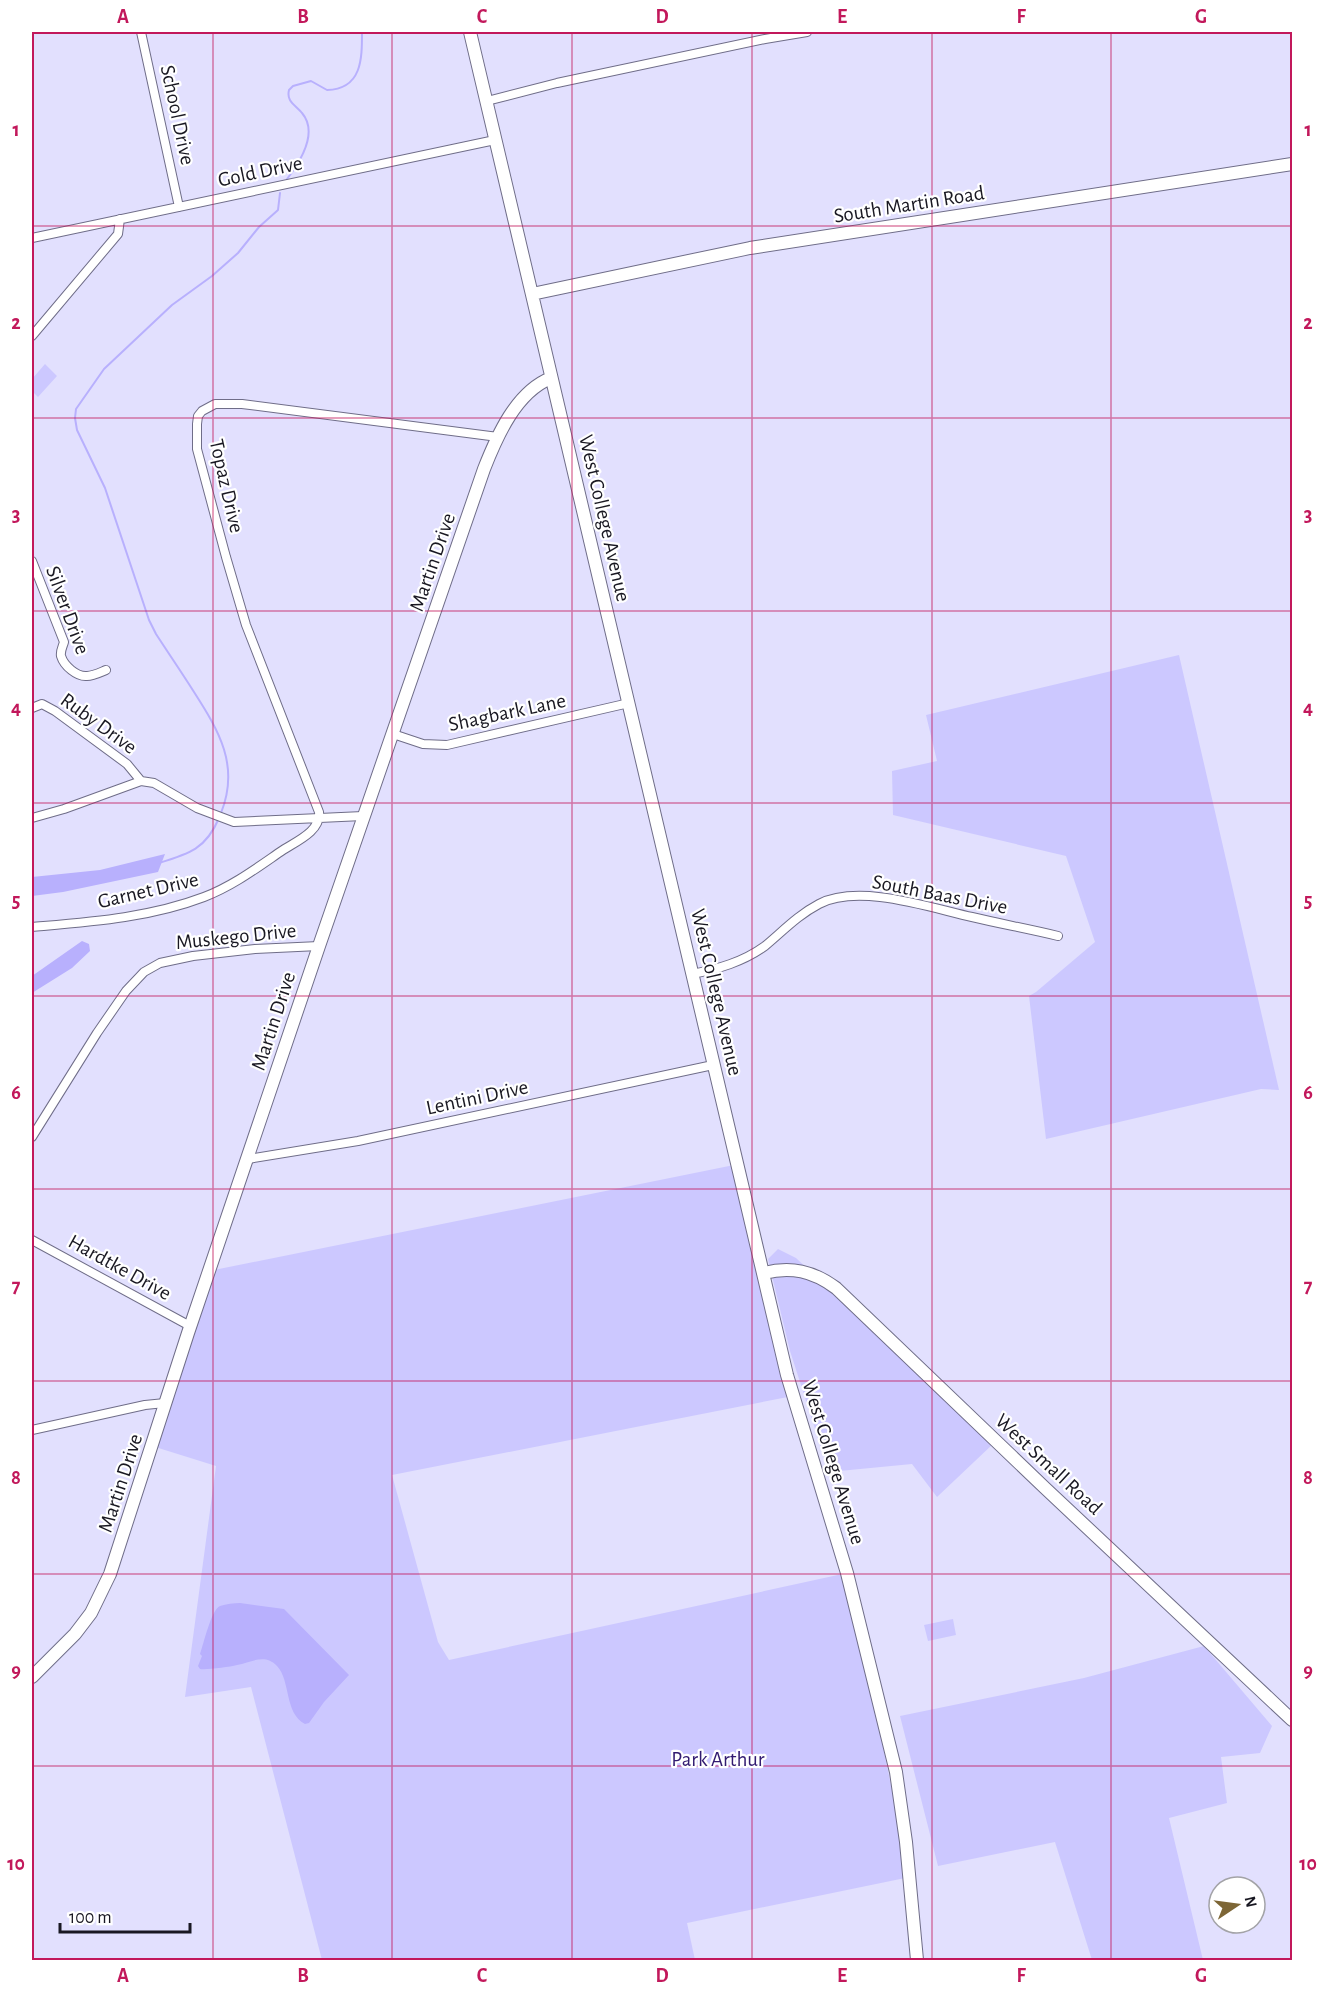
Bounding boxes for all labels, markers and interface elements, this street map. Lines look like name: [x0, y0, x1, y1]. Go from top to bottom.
text: A: [117, 7, 129, 27]
text: B: [297, 7, 309, 27]
text: C: [477, 7, 488, 27]
text: D: [655, 7, 669, 27]
text: E: [837, 7, 847, 27]
text: F: [1016, 7, 1026, 27]
text: G: [1195, 7, 1207, 27]
street label: School Drive: [157, 63, 198, 167]
text: 1: [12, 120, 20, 140]
text: 1: [1304, 120, 1312, 140]
street label: Gold Drive: [216, 152, 304, 191]
street label: South Martin Road: [832, 182, 986, 227]
text: 2: [11, 313, 21, 333]
text: 2: [1303, 313, 1313, 333]
street label: West College Avenue: [575, 433, 634, 604]
street label: Topaz Drive: [206, 437, 247, 535]
text: 3: [12, 505, 20, 525]
text: 3: [1304, 505, 1312, 525]
street label: Martin Drive: [406, 510, 459, 614]
street label: Silver Drive: [42, 563, 93, 657]
street label: Ruby Drive: [57, 689, 141, 758]
street label: Shagbark Lane: [447, 690, 568, 735]
text: 4: [11, 698, 21, 718]
text: 4: [1303, 698, 1313, 718]
street label: Garnet Drive: [96, 869, 201, 912]
street label: South Baas Drive: [871, 871, 1009, 918]
text: 5: [12, 891, 20, 911]
text: 5: [1304, 891, 1312, 911]
street label: West College Avenue: [687, 907, 746, 1078]
street label: Muskego Drive: [175, 920, 297, 953]
street label: Martin Drive: [248, 969, 299, 1073]
street label: Lentini Drive: [424, 1076, 530, 1119]
text: 6: [11, 1083, 21, 1103]
text: 6: [1303, 1083, 1313, 1103]
street label: Hardtke Drive: [65, 1231, 175, 1304]
text: 7: [12, 1276, 21, 1296]
text: 7: [1304, 1276, 1313, 1296]
street label: West College Avenue: [799, 1377, 869, 1547]
street label: West Small Road: [991, 1410, 1106, 1519]
street label: Martin Drive: [95, 1431, 146, 1535]
text: 8: [11, 1468, 21, 1488]
text: 8: [1303, 1468, 1313, 1488]
text: 9: [11, 1661, 21, 1681]
text: 9: [1303, 1661, 1313, 1681]
park label: Park Arthur: [671, 1749, 765, 1770]
text: 10: [7, 1854, 25, 1874]
text: 10: [1299, 1854, 1317, 1874]
north arrow: [1207, 1875, 1267, 1935]
text: N: [1242, 1895, 1260, 1909]
scale bar: [60, 1896, 190, 1934]
text: 100 m: [69, 1909, 112, 1927]
text: A: [117, 1966, 129, 1986]
text: B: [297, 1966, 309, 1986]
text: C: [477, 1966, 488, 1986]
text: D: [655, 1966, 669, 1986]
text: E: [837, 1966, 847, 1986]
text: F: [1016, 1966, 1026, 1986]
text: G: [1195, 1966, 1207, 1986]

